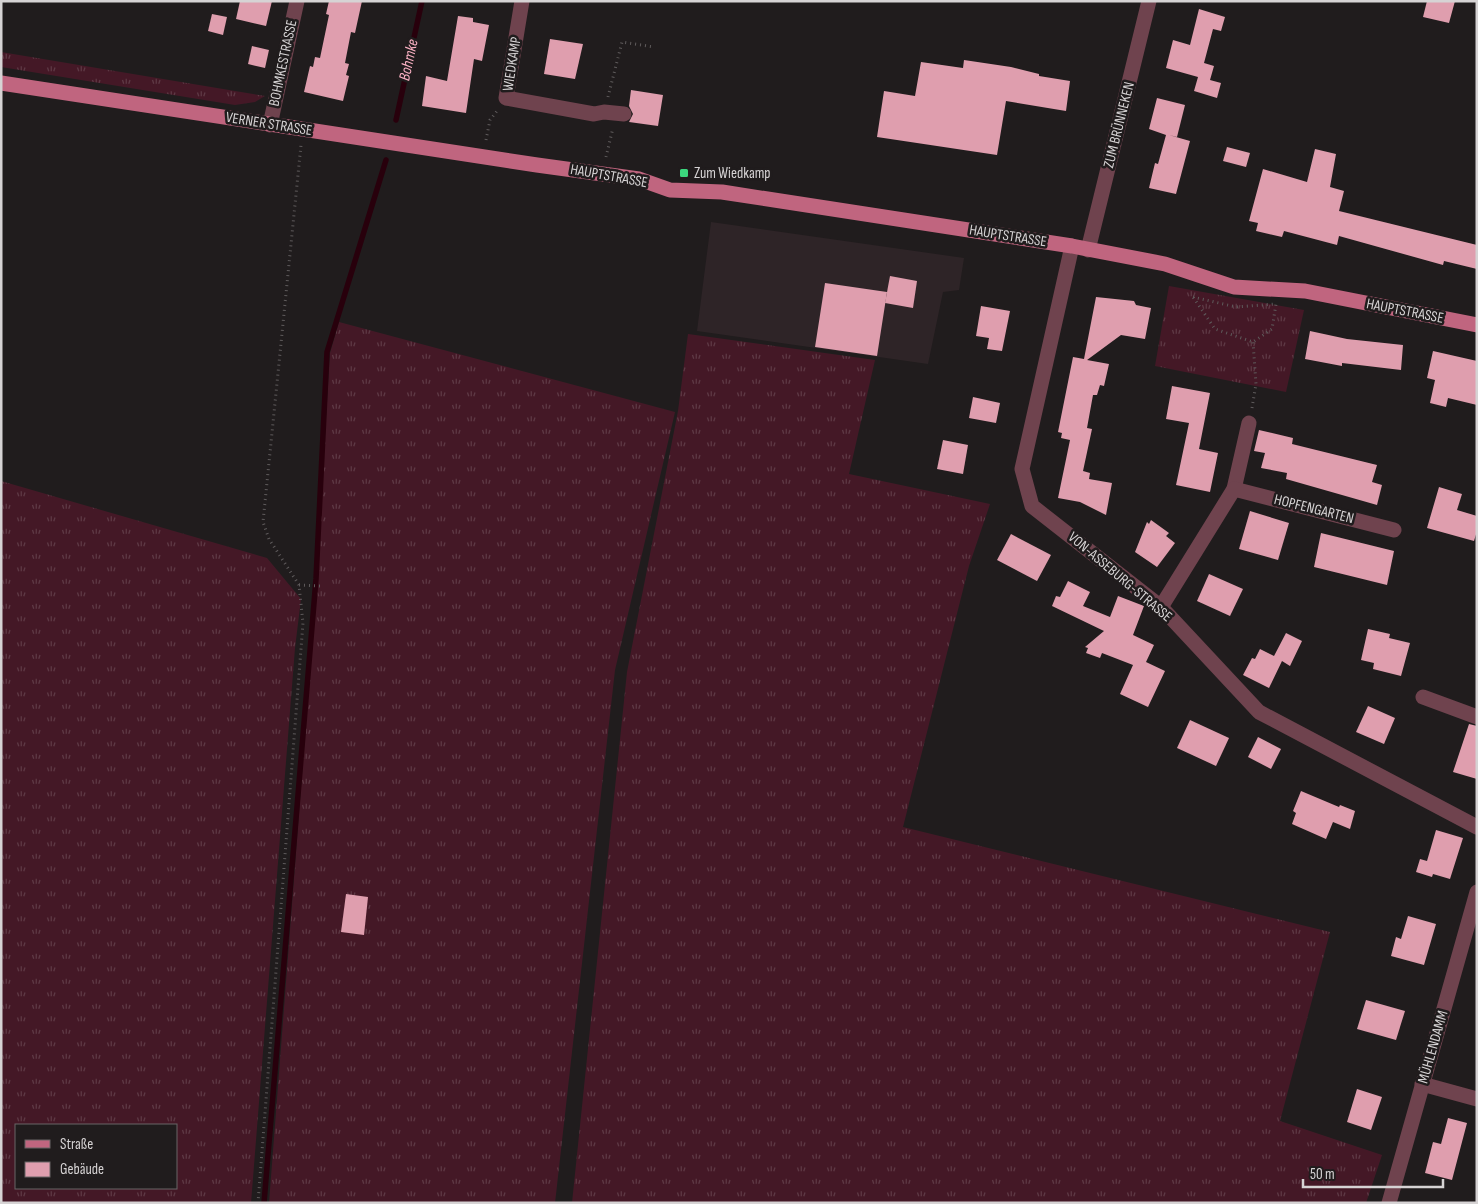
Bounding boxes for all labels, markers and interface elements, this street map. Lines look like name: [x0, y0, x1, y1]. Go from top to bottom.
street label: BOHMKESTRASSE: [265, 18, 301, 108]
street label: WIEDKAMP: [498, 35, 526, 93]
water label: Bohmke: [395, 37, 423, 83]
street label: ZUM BRÜNNEKEN: [1099, 80, 1139, 170]
street label: VERNER STRASSE: [224, 108, 314, 140]
street label: HAUPTSTRASSE: [569, 160, 649, 192]
place label: Zum Wiedkamp: [694, 164, 771, 183]
marker: Zum Wiedkamp: [678, 167, 690, 179]
street label: HAUPTSTRASSE: [968, 221, 1048, 251]
street label: HAUPTSTRASSE: [1365, 294, 1445, 328]
street label: HOPFENGARTEN: [1272, 490, 1356, 528]
street label: VON-ASSEBURG-STRASSE: [1064, 528, 1176, 626]
street label: MÜHLENDAMM: [1414, 1008, 1452, 1086]
legend: [15, 1124, 178, 1189]
text: Straße: [60, 1135, 93, 1154]
scale bar: [1303, 1156, 1443, 1188]
text: Gebäude: [60, 1160, 104, 1179]
text: 50 m: [1310, 1165, 1335, 1184]

